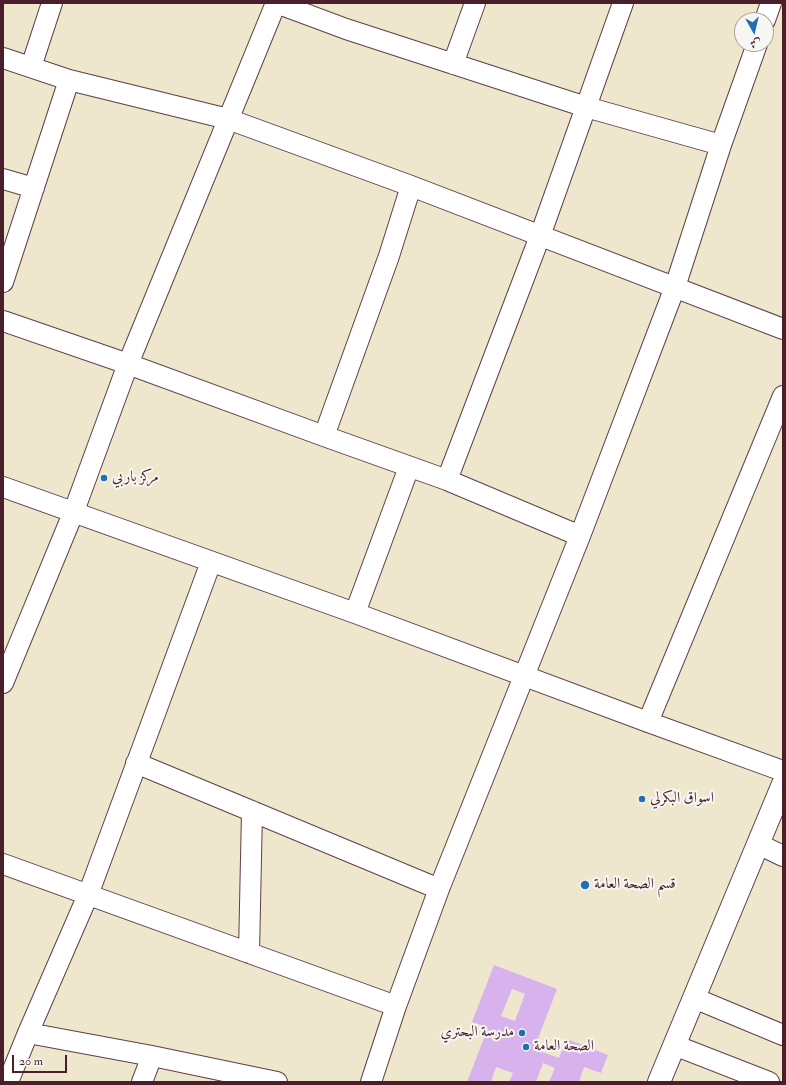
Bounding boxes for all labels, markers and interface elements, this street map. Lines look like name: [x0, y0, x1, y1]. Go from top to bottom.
north arrow: [734, 12, 774, 52]
text: ش: [749, 36, 762, 51]
place label: مركز باربي: [112, 469, 159, 487]
marker: مركز باربي: [99, 473, 109, 483]
place label: اسواق البكرلي: [650, 790, 714, 808]
marker: اسواق البكرلي: [637, 794, 647, 804]
place label: قسم الصحة العامة: [594, 876, 676, 894]
marker: قسم الصحة العامة: [579, 879, 591, 891]
place label: مدرسة البحتري: [441, 1024, 514, 1042]
marker: مدرسة البحتري: [517, 1028, 527, 1038]
place label: الصحة العامة: [534, 1038, 594, 1056]
marker: الصحة العامة: [521, 1042, 531, 1052]
scale bar: [14, 1047, 69, 1073]
text: 20 m: [19, 1054, 43, 1069]

